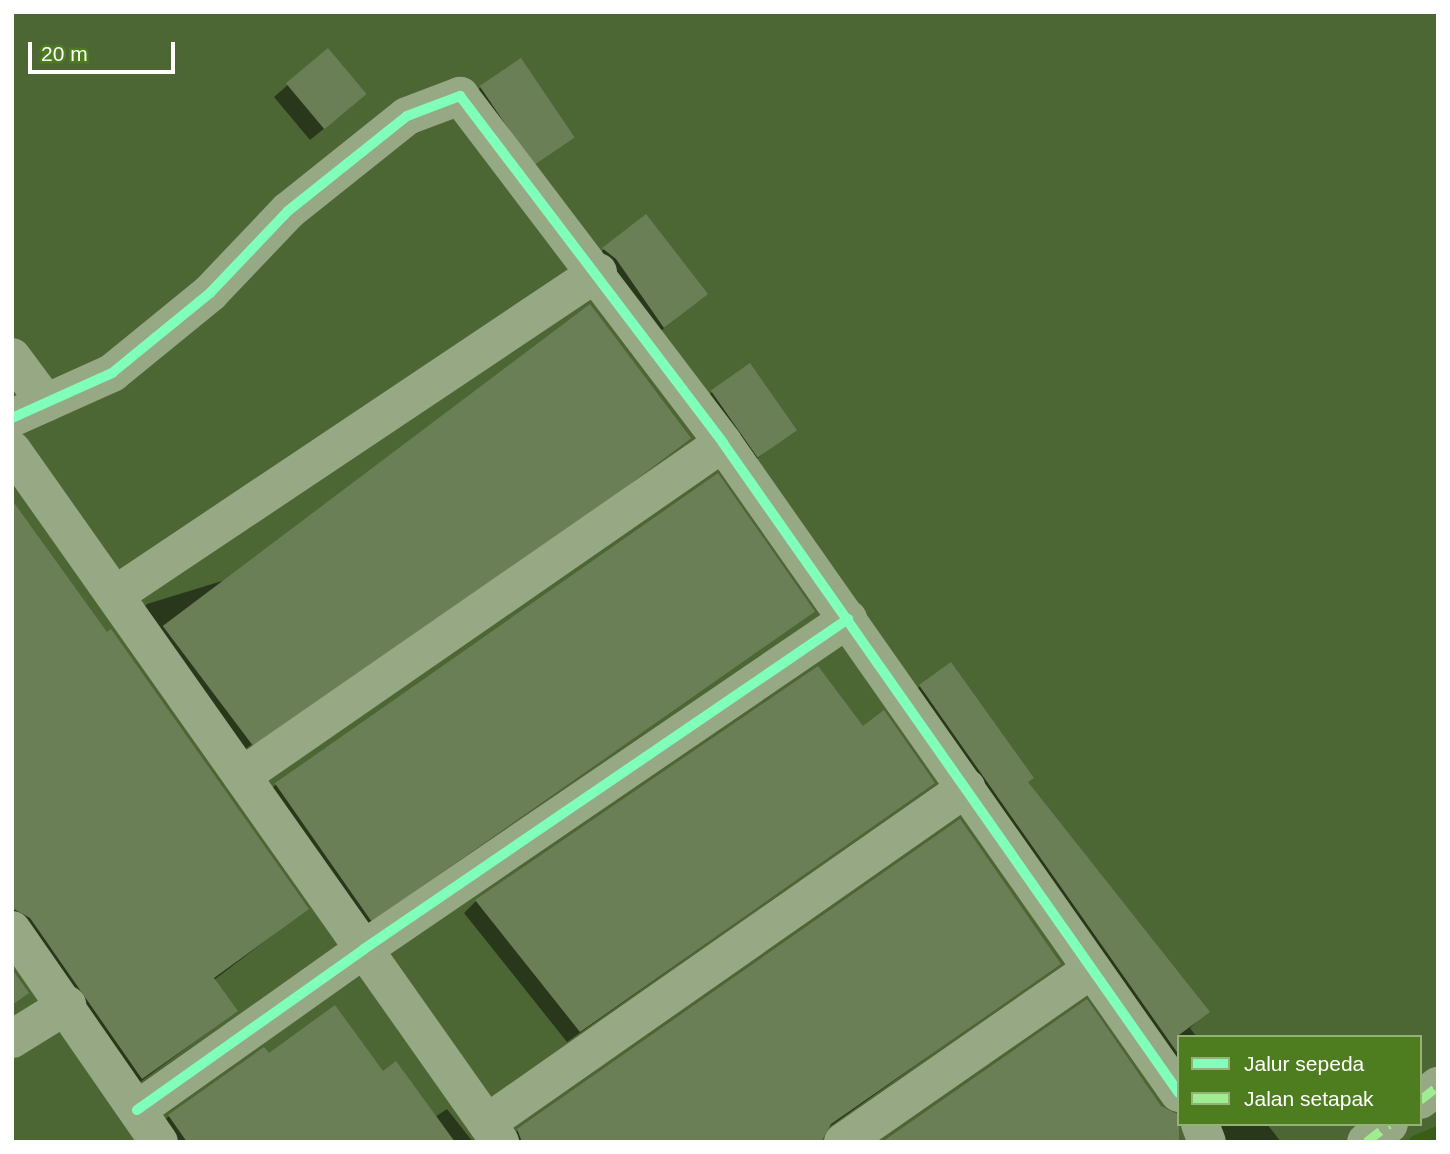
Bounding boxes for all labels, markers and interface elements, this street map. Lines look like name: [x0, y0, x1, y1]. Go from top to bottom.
scale bar: [32, 28, 178, 72]
text: 20 m: [41, 42, 88, 65]
legend: [1177, 1035, 1422, 1126]
text: Jalur sepeda: [1244, 1052, 1364, 1075]
text: Jalan setapak: [1244, 1087, 1374, 1110]

